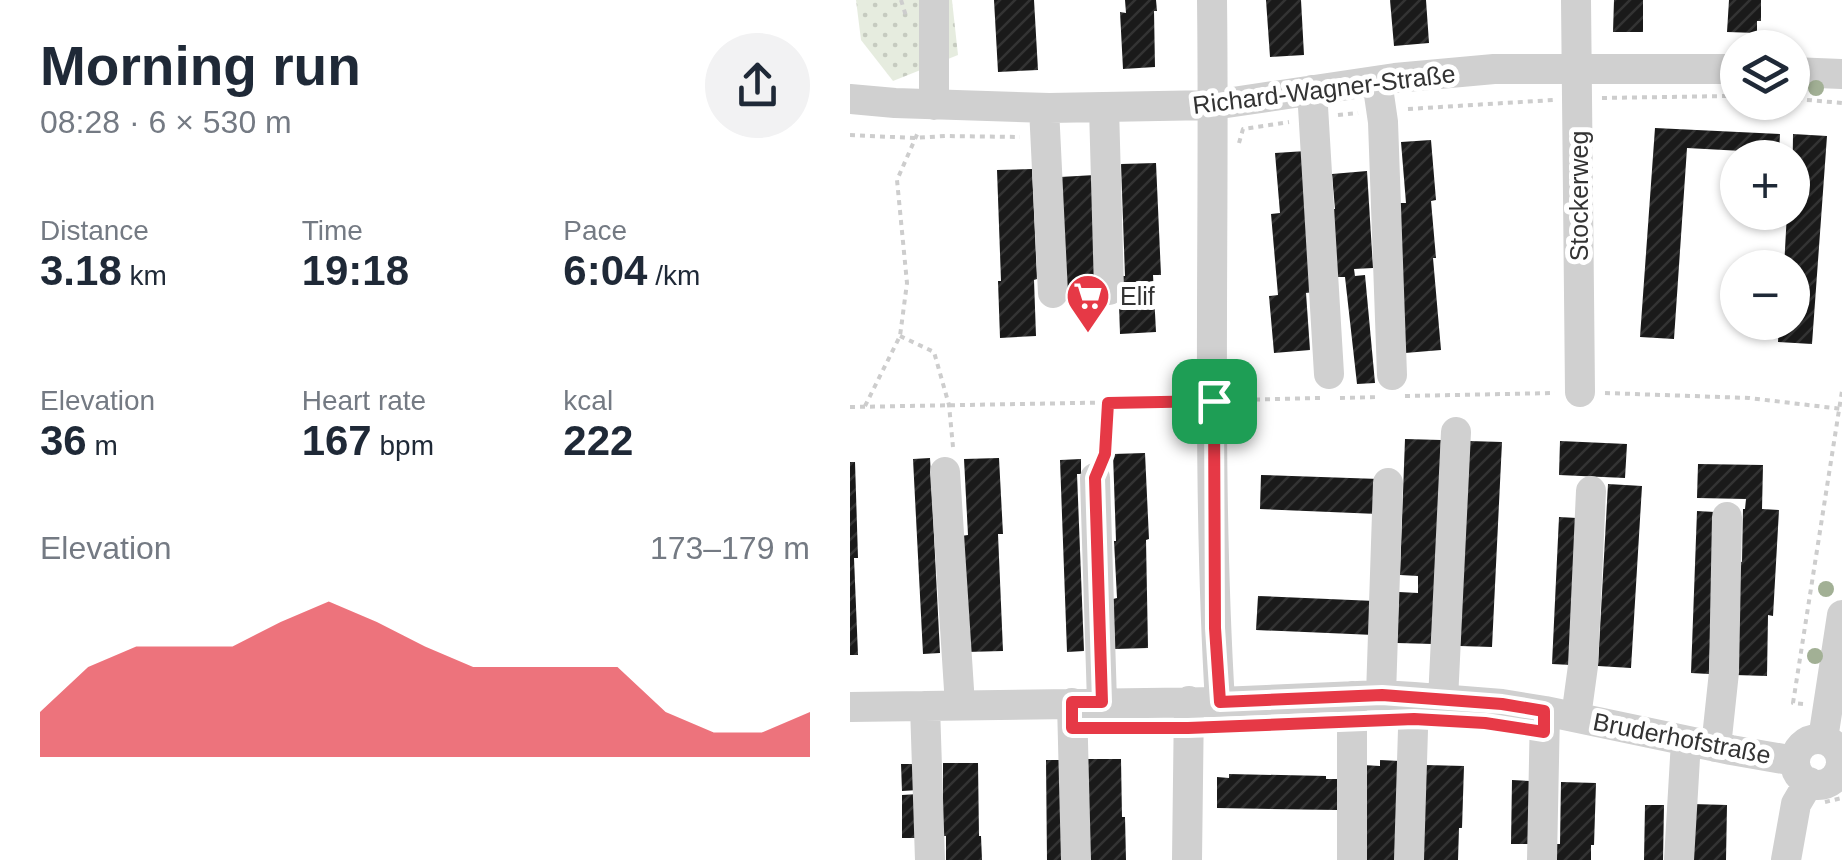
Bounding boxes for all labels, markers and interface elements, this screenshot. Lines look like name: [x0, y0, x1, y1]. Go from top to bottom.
map controls: [1720, 30, 1810, 340]
button: layers: [1720, 30, 1810, 120]
button: share: [705, 33, 810, 138]
text: Morning run: [40, 35, 361, 97]
street label: Richard-Wagner-Straße: [1191, 59, 1457, 119]
text: 08:28 · 6 × 530 m: [40, 104, 292, 140]
street label: Stockerweg: [1565, 131, 1593, 261]
button: +: [1720, 140, 1810, 230]
text: Distance: [40, 215, 149, 246]
text: Time: [302, 215, 363, 246]
text: Pace: [563, 215, 627, 246]
text: 3.18: [40, 247, 122, 294]
text: 19:18: [302, 247, 409, 294]
text: 6:04: [563, 247, 647, 294]
button: −: [1720, 250, 1810, 340]
text: km: [122, 260, 167, 291]
text: /km: [647, 260, 700, 291]
supermarket icon: Elif: [1065, 273, 1111, 334]
place label: Elif: [1120, 282, 1155, 310]
pin: [1172, 359, 1257, 444]
icon: arrive: [1187, 374, 1242, 429]
text: Elevation: [40, 385, 155, 416]
text: Heart rate: [302, 385, 426, 416]
text: kcal: [563, 385, 613, 416]
text: 36: [40, 417, 87, 464]
text: 167: [302, 417, 372, 464]
text: 222: [563, 417, 633, 464]
text: m: [87, 430, 118, 461]
text: bpm: [372, 430, 434, 461]
text: Elevation: [40, 530, 172, 566]
text: 173–179 m: [650, 530, 810, 566]
street label: Bruderhofstraße: [1591, 707, 1773, 769]

